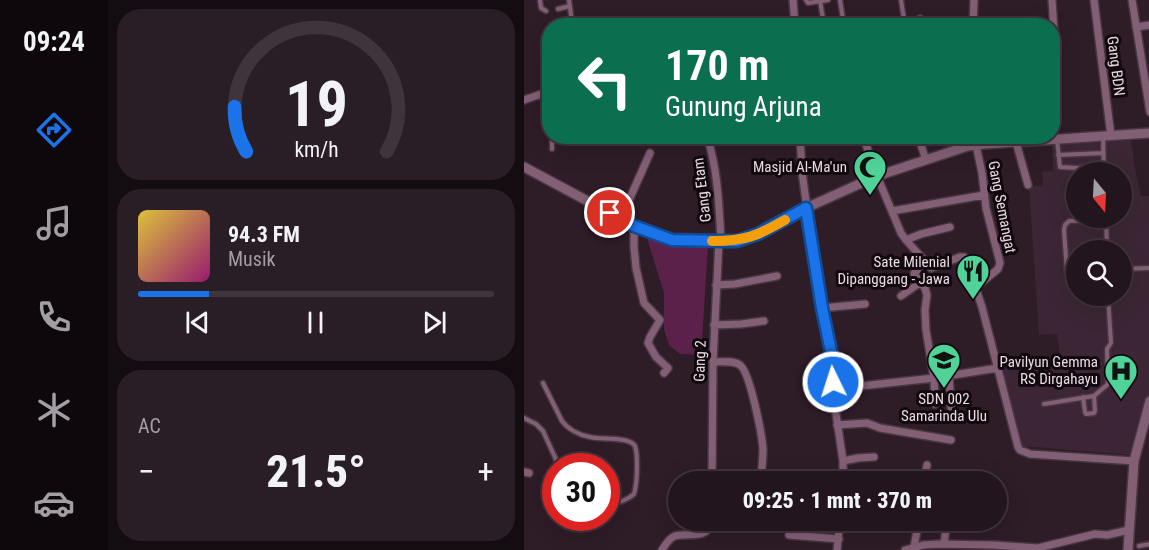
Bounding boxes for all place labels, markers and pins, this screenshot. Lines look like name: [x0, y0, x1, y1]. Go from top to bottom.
mosque icon: Masjid Al-Ma'un: [852, 149, 888, 196]
place label: Masjid Al-Ma'un: [753, 158, 847, 176]
pin: [584, 187, 635, 238]
place label: Sate Milenial Dipanggang - Jawa: [838, 253, 950, 288]
restaurant icon: Sate Milenial Dipanggang - Jawa: [955, 253, 991, 300]
school or university icon: SDN 002 Samarinda Ulu: [926, 342, 962, 389]
place label: Pavilyun Gemma RS Dirgahayu: [1000, 353, 1098, 388]
hospital icon: Pavilyun Gemma RS Dirgahayu: [1103, 353, 1139, 400]
place label: SDN 002 Samarinda Ulu: [901, 390, 987, 425]

